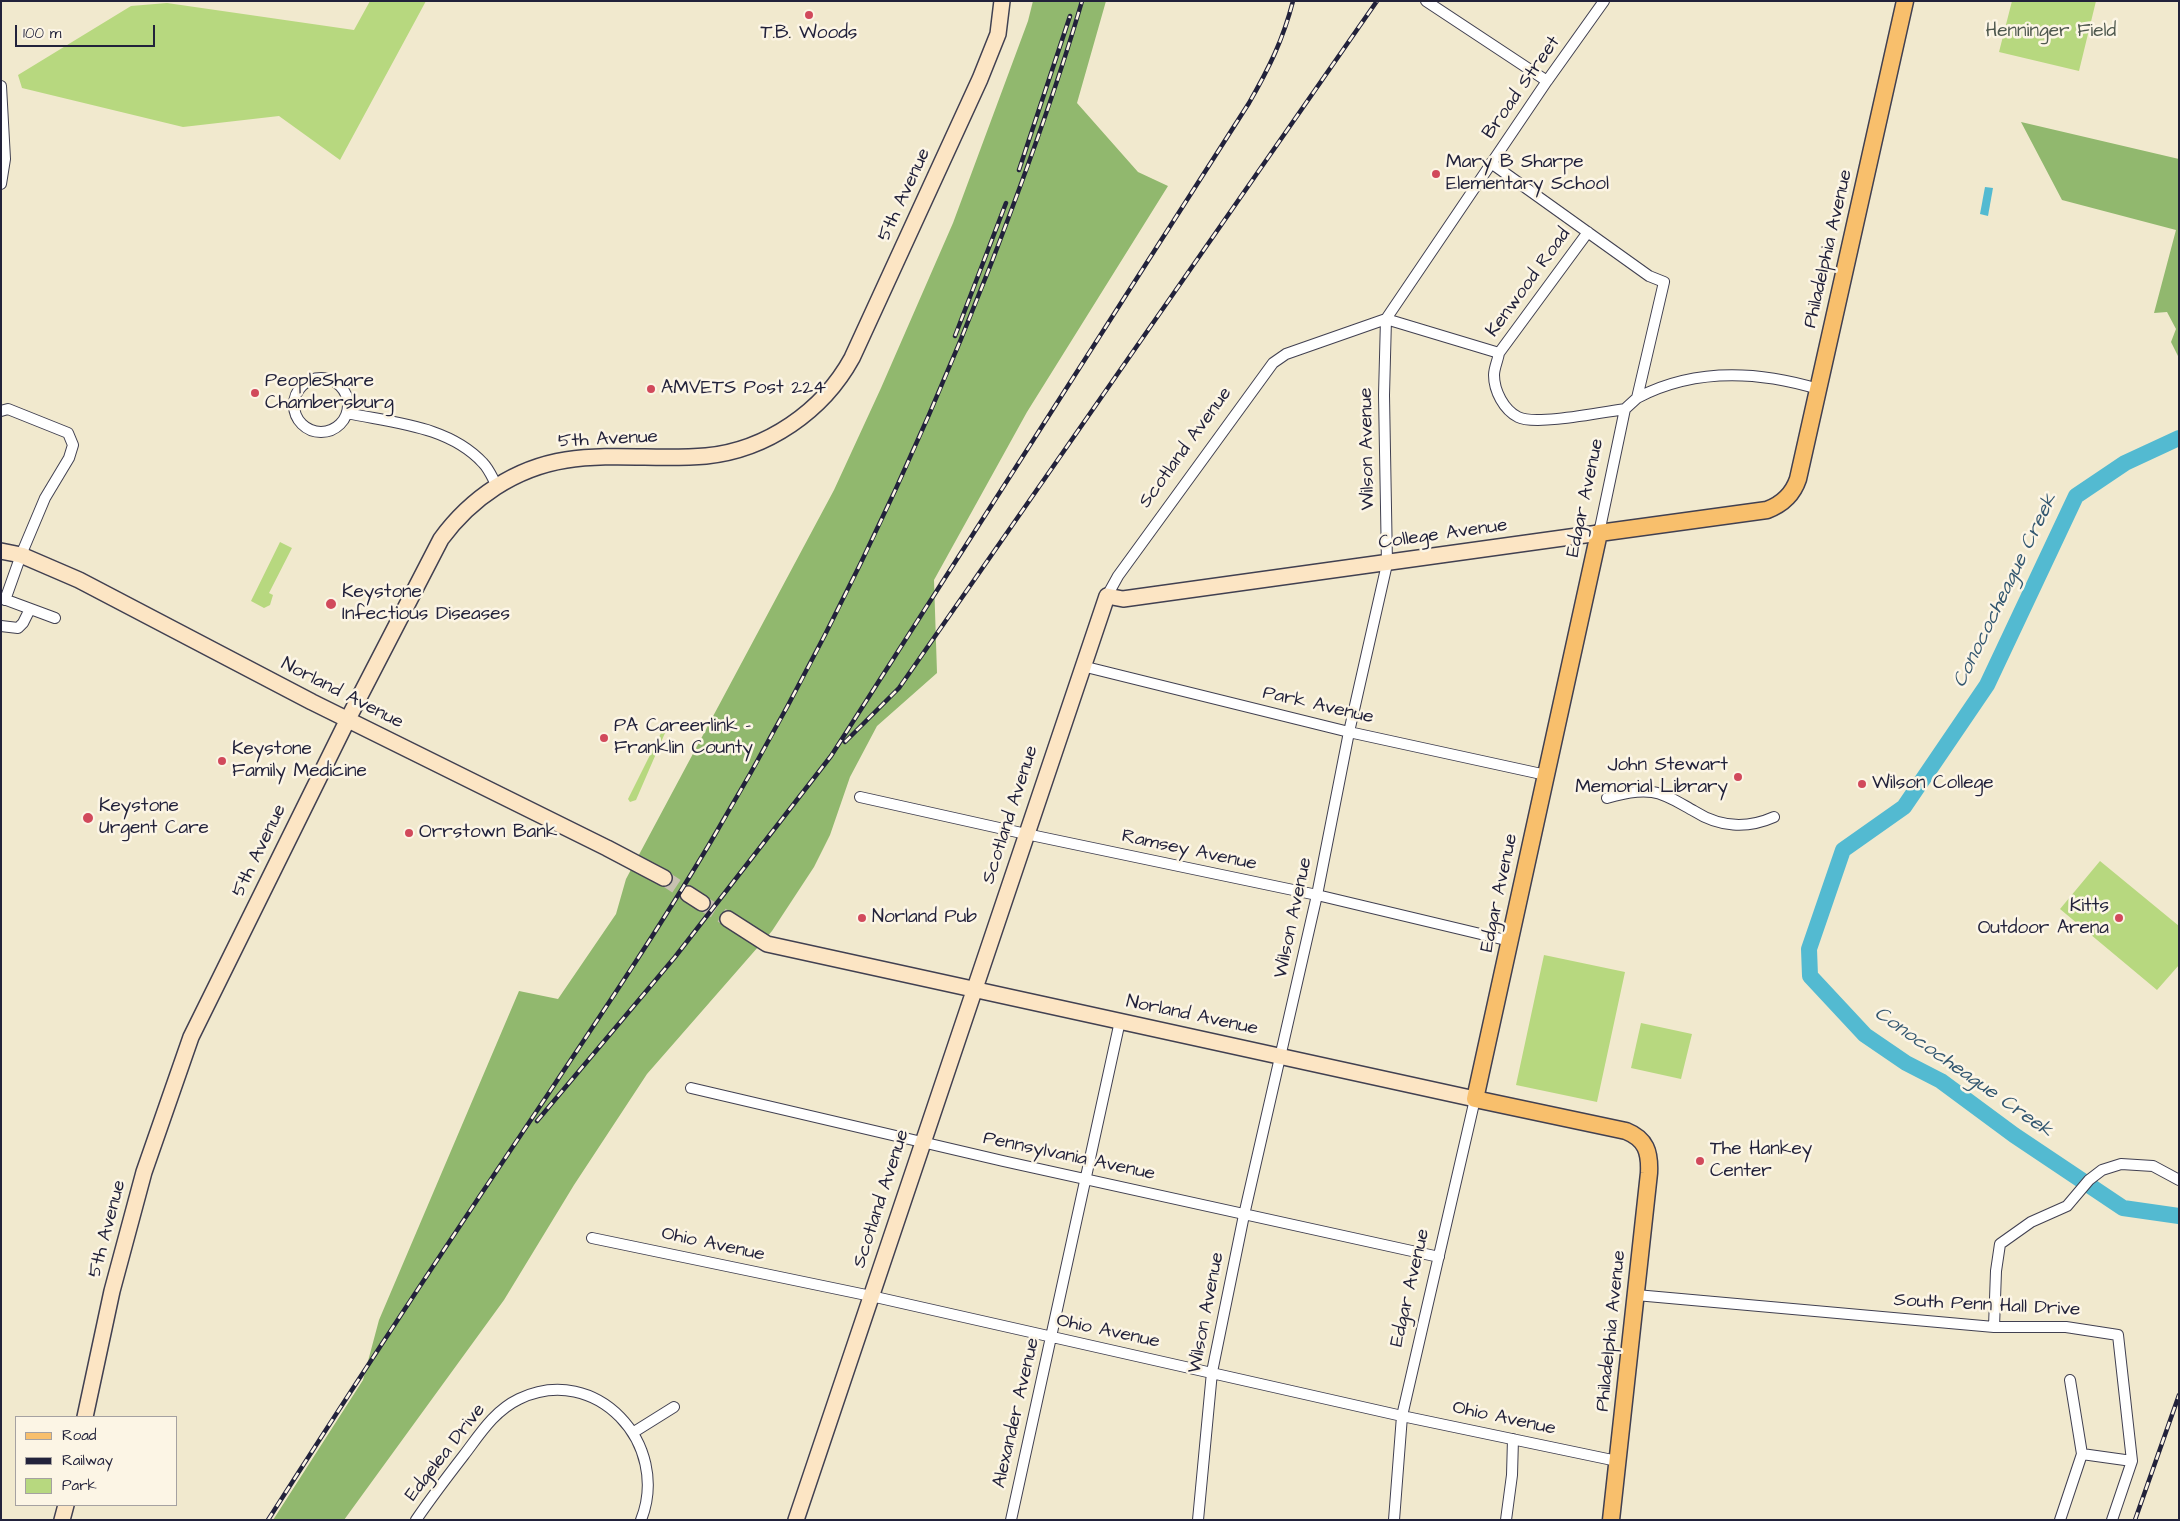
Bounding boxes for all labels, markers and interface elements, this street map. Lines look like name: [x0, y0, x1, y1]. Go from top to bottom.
marker: T.B. Woods: [803, 9, 815, 21]
scale bar: [18, 15, 158, 47]
park label: Henninger Field: [1986, 21, 2116, 43]
text: 100 m: [23, 23, 62, 44]
place label: T.B. Woods: [761, 23, 857, 45]
street label: Broad Street: [1478, 32, 1566, 144]
street label: 5th Avenue: [874, 145, 936, 245]
place label: Mary B Sharpe Elementary School: [1446, 152, 1609, 196]
marker: Mary B Sharpe Elementary School: [1430, 168, 1442, 180]
street label: Philadelphia Avenue: [1800, 168, 1858, 330]
street label: Kenwood Road: [1482, 224, 1576, 342]
place label: PeopleShare Chambersburg: [265, 371, 394, 415]
place label: AMVETS Post 224: [661, 378, 826, 400]
marker: AMVETS Post 224: [645, 383, 657, 395]
street label: Scotland Avenue: [1135, 383, 1237, 513]
marker: PeopleShare Chambersburg: [249, 387, 261, 399]
street label: Wilson Avenue: [1356, 387, 1380, 511]
street label: 5th Avenue: [558, 426, 658, 454]
street label: Edgar Avenue: [1562, 437, 1610, 559]
water label: Conococheague Creek: [1949, 490, 2063, 692]
street label: College Avenue: [1377, 515, 1509, 555]
place label: Keystone Infectious Diseases: [342, 582, 510, 626]
marker: Keystone Infectious Diseases: [324, 597, 338, 611]
street label: Norland Avenue: [277, 653, 407, 735]
street label: Park Avenue: [1260, 682, 1376, 730]
place label: PA Careerlink - Franklin County: [614, 716, 753, 760]
marker: PA Careerlink - Franklin County: [598, 732, 610, 744]
place label: Keystone Family Medicine: [232, 739, 367, 783]
street label: Scotland Avenue: [978, 743, 1044, 887]
marker: Keystone Family Medicine: [216, 755, 228, 767]
place label: John Stewart Memorial Library: [1575, 755, 1728, 799]
marker: John Stewart Memorial Library: [1732, 771, 1744, 783]
place label: Wilson College: [1872, 773, 1994, 795]
marker: Wilson College: [1856, 778, 1868, 790]
place label: Keystone Urgent Care: [99, 796, 209, 840]
street label: 5th Avenue: [228, 801, 292, 901]
marker: Keystone Urgent Care: [81, 811, 95, 825]
place label: Orrstown Bank: [419, 822, 557, 844]
street label: Ramsey Avenue: [1119, 826, 1259, 876]
marker: Orrstown Bank: [403, 827, 415, 839]
street label: Edgar Avenue: [1476, 832, 1524, 954]
street label: Wilson Avenue: [1270, 856, 1318, 980]
place label: Kitts Outdoor Arena: [1978, 896, 2109, 940]
place label: Norland Pub: [872, 907, 977, 929]
marker: Norland Pub: [856, 912, 868, 924]
marker: Kitts Outdoor Arena: [2113, 912, 2125, 924]
street label: Norland Avenue: [1124, 991, 1260, 1041]
water label: Conococheague Creek: [1869, 1002, 2057, 1144]
street label: Scotland Avenue: [849, 1127, 915, 1271]
street label: Pennsylvania Avenue: [981, 1128, 1157, 1186]
place label: The Hankey Center: [1710, 1139, 1812, 1183]
marker: The Hankey Center: [1694, 1155, 1706, 1167]
street label: 5th Avenue: [84, 1178, 132, 1280]
street label: Ohio Avenue: [659, 1223, 767, 1267]
street label: Edgar Avenue: [1386, 1227, 1436, 1349]
street label: Philadelphia Avenue: [1592, 1249, 1632, 1413]
street label: Wilson Avenue: [1184, 1251, 1230, 1375]
street label: South Penn Hall Drive: [1893, 1290, 2081, 1322]
street label: Ohio Avenue: [1054, 1310, 1162, 1354]
street label: Alexander Avenue: [989, 1336, 1045, 1490]
street label: Ohio Avenue: [1450, 1397, 1558, 1441]
street label: Edgelea Drive: [401, 1400, 491, 1506]
legend: [15, 1416, 178, 1506]
text: Road: [62, 1425, 96, 1446]
text: Railway: [62, 1450, 113, 1471]
text: Park: [62, 1475, 97, 1496]

